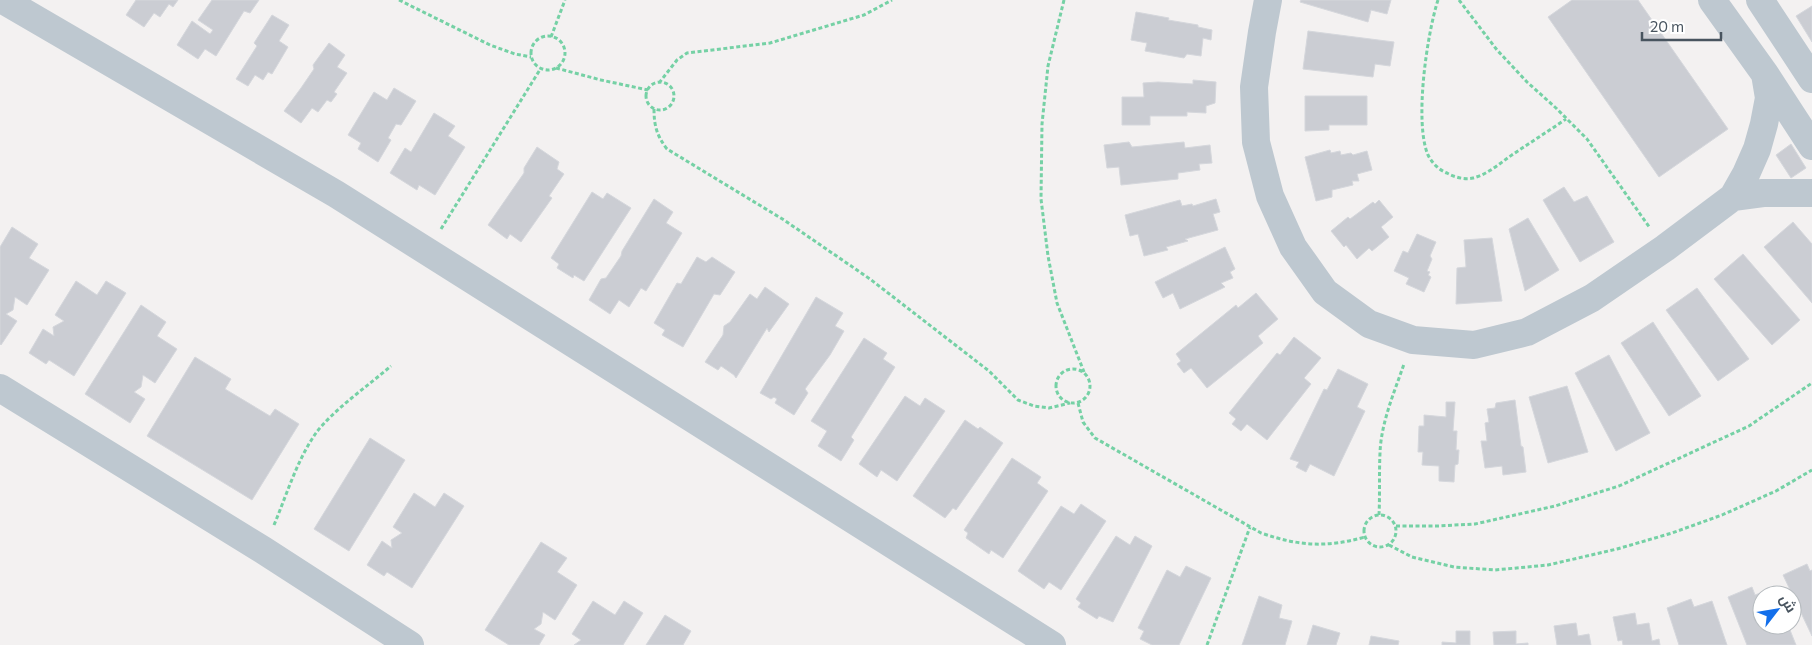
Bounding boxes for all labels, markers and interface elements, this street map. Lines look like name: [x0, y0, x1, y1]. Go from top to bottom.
scale bar: [1642, 10, 1721, 42]
text: 20 m: [1650, 17, 1684, 35]
north arrow: [1752, 585, 1802, 635]
text: ش: [1776, 591, 1801, 616]

